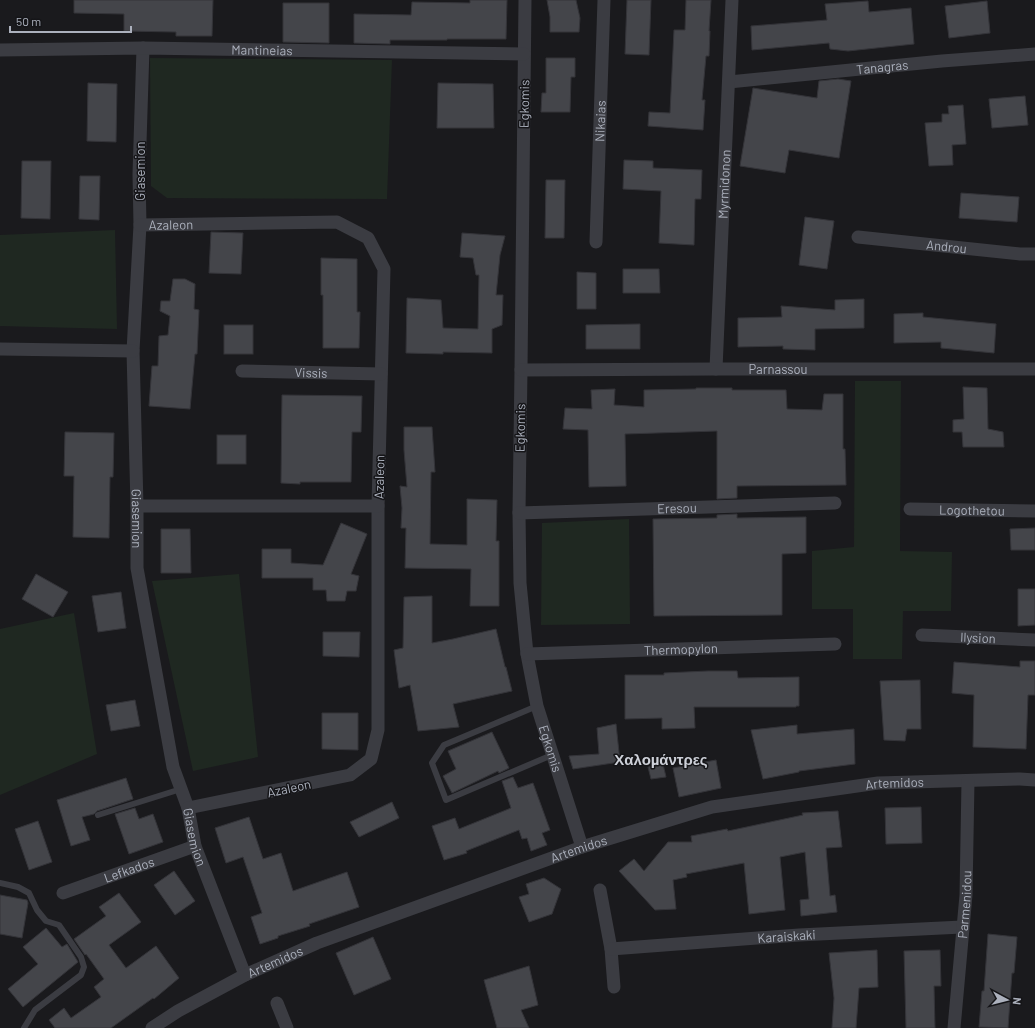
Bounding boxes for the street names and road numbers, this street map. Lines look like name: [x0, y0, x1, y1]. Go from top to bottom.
street label: Mantineias: [231, 41, 293, 58]
street label: Tanagras: [856, 56, 909, 77]
street label: Egkomis: [516, 80, 532, 128]
street label: Nikaias: [591, 100, 609, 142]
street label: Giasemion: [132, 141, 148, 201]
street label: Myrmidonon: [715, 149, 734, 219]
street label: Azaleon: [149, 216, 193, 233]
street label: Androu: [925, 236, 968, 256]
street label: Parnassou: [748, 361, 808, 377]
street label: Vissis: [294, 364, 328, 381]
street label: Egkomis: [512, 404, 528, 452]
street label: Azaleon: [371, 455, 387, 499]
street label: Giasemion: [129, 489, 145, 548]
street label: Eresou: [657, 499, 697, 517]
street label: Logothetou: [939, 501, 1005, 519]
street label: Ilysion: [960, 629, 996, 646]
street label: Thermopylon: [644, 640, 718, 658]
street label: Egkomis: [536, 723, 566, 774]
street label: Artemidos: [864, 774, 924, 793]
street label: Azaleon: [266, 776, 312, 800]
street label: Giasemion: [180, 807, 210, 868]
street label: Artemidos: [548, 832, 609, 866]
street label: Lefkados: [102, 853, 156, 886]
street label: Parmenidou: [954, 870, 974, 939]
street label: Karaiskaki: [757, 926, 816, 946]
street label: Artemidos: [245, 942, 305, 981]

